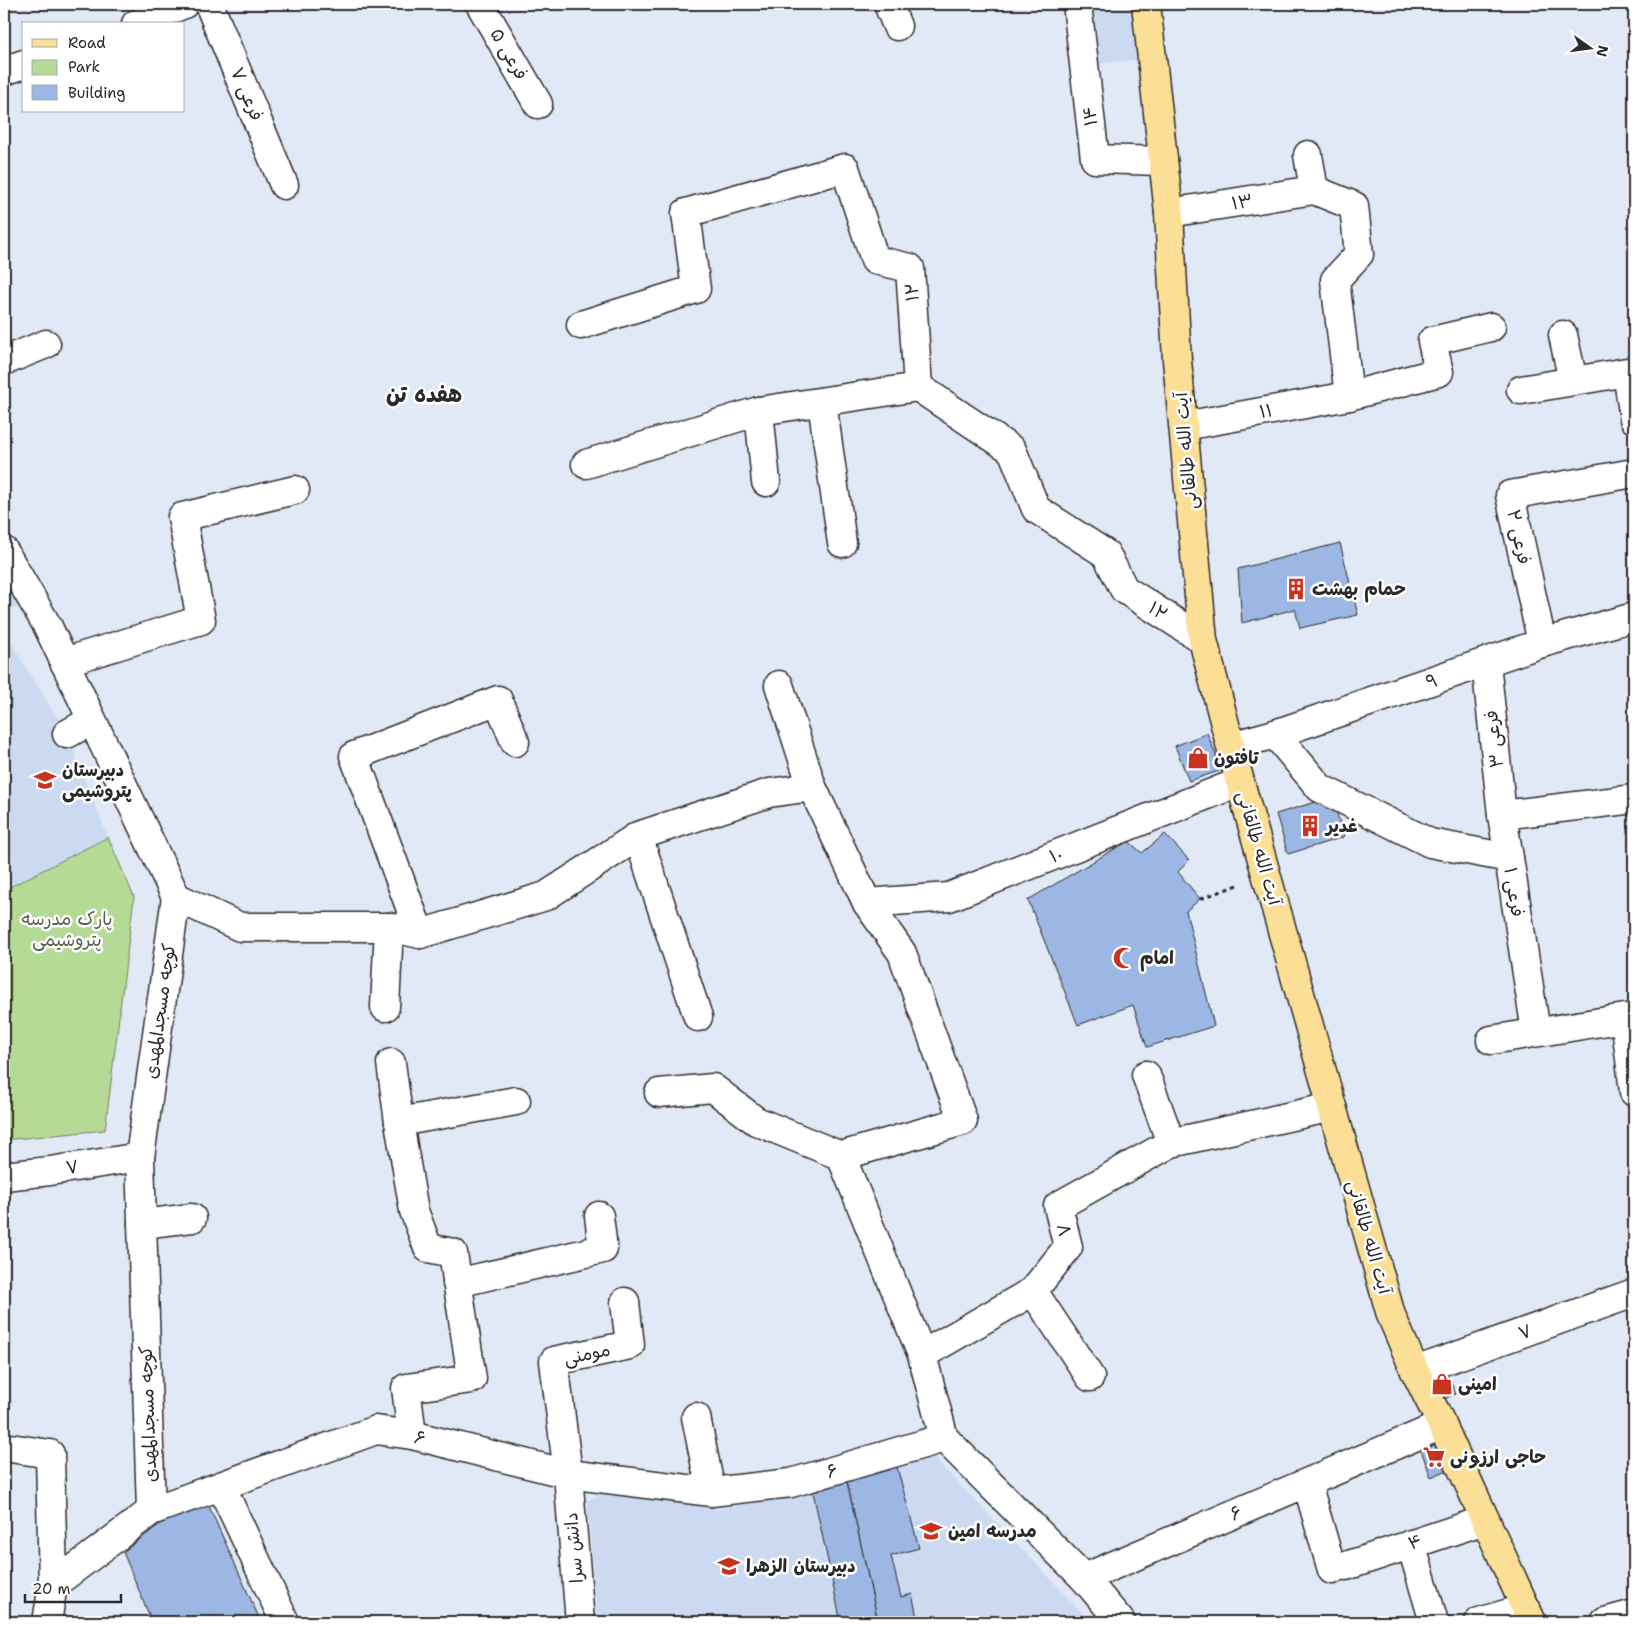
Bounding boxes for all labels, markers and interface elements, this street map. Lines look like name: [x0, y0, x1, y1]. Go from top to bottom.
legend: [22, 22, 185, 112]
north arrow: [1566, 22, 1616, 72]
street label: فرعی ۵: [485, 24, 533, 84]
text: Road: [68, 33, 106, 53]
text: N: [1593, 44, 1613, 59]
text: Park: [68, 57, 100, 77]
street label: فرعی ۷: [225, 64, 269, 124]
text: Building: [68, 83, 125, 103]
street label: ۱۴: [1077, 105, 1103, 127]
street label: ۱۳: [1230, 188, 1254, 216]
street label: ۱۲: [899, 282, 925, 302]
district label: هفده تن: [386, 380, 462, 409]
street label: آیت الله طالقانی: [1169, 390, 1203, 511]
street label: ۱۱: [1257, 398, 1275, 424]
street label: فرعی ۲: [1501, 507, 1537, 567]
building icon: حمام بهشت: [1283, 576, 1309, 602]
place label: حمام بهشت: [1312, 577, 1406, 603]
street label: ۱۲: [1144, 596, 1172, 626]
street label: ۹: [1423, 668, 1441, 694]
street label: فرعی ۳: [1479, 709, 1509, 769]
shop icon: تافتون: [1185, 745, 1211, 771]
place label: تافتون: [1214, 746, 1259, 770]
place label: دبیرستان پتروشیمی: [62, 758, 133, 803]
school or university icon: دبیرستان پتروشیمی: [32, 767, 58, 793]
street label: آیت الله طالقانی: [1231, 788, 1287, 909]
building icon: غدیر: [1297, 813, 1323, 839]
place label: غدیر: [1324, 814, 1358, 838]
street label: ۱۰: [1046, 842, 1066, 868]
street label: فرعی ۱: [1498, 866, 1530, 918]
park label: پارک مدرسه پتروشیمی: [22, 907, 112, 952]
street label: کوچه مسجدالمهدی: [139, 941, 181, 1080]
mosque icon: امام: [1111, 945, 1137, 971]
place label: امام: [1140, 946, 1174, 972]
street label: ۷: [64, 1154, 80, 1180]
street label: آیت الله طالقانی: [1341, 1177, 1397, 1298]
street label: ۸: [1051, 1221, 1077, 1239]
street label: ۷: [1515, 1319, 1535, 1345]
street label: مومنی: [561, 1337, 613, 1371]
street label: کوچه مسجدالمهدی: [134, 1345, 162, 1483]
shop icon: امینی: [1429, 1371, 1455, 1397]
place label: امینی: [1458, 1372, 1497, 1396]
street label: ۶: [412, 1425, 428, 1451]
supermarket icon: حاجی ارزونی: [1421, 1444, 1447, 1470]
place label: حاجی ارزونی: [1450, 1445, 1546, 1469]
street label: ۶: [823, 1458, 841, 1484]
street label: ۶: [1226, 1500, 1246, 1526]
street label: دانش سرا: [559, 1512, 589, 1584]
school or university icon: مدرسه امین: [918, 1518, 944, 1544]
place label: مدرسه امین: [948, 1519, 1037, 1543]
street label: ۴: [1405, 1529, 1425, 1555]
school or university icon: دبیرستان الزهرا: [716, 1553, 742, 1579]
place label: دبیرستان الزهرا: [746, 1554, 856, 1578]
scale bar: [25, 1571, 121, 1603]
text: 20 m: [32, 1579, 71, 1599]

